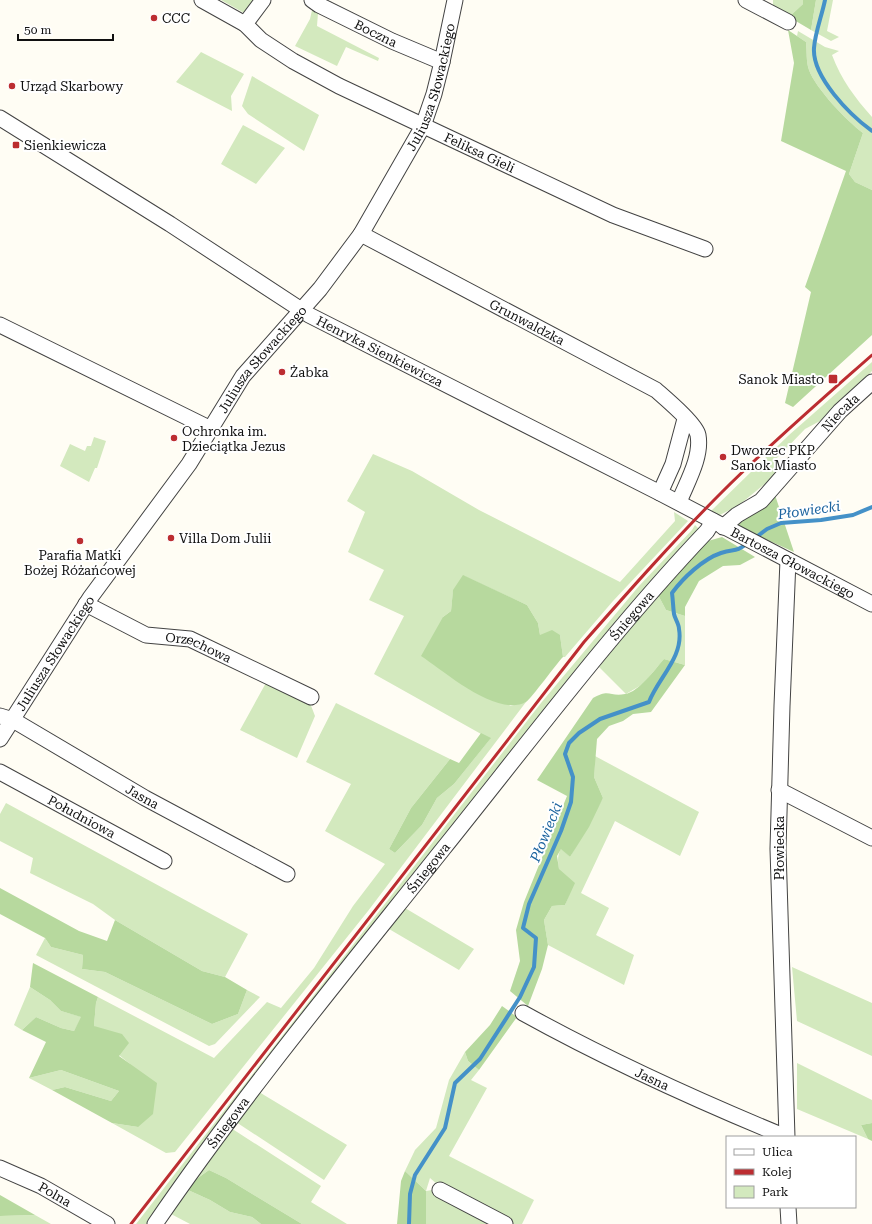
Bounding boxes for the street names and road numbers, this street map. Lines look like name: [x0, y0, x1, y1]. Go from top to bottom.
street label: Boczna: [352, 17, 399, 50]
street label: Juliusza Słowackiego: [403, 22, 458, 154]
street label: Feliksa Gieli: [442, 130, 517, 176]
street label: Grunwaldzka: [487, 296, 567, 348]
street label: Juliusza Słowackiego: [215, 303, 310, 416]
street label: Henryka Sienkiewicza: [314, 313, 446, 390]
street label: Niecała: [819, 391, 862, 435]
street label: Bartosza Głowackiego: [728, 524, 857, 602]
street label: Śniegowa: [606, 588, 657, 643]
street label: Juliusza Słowackiego: [13, 593, 98, 714]
street label: Orzechowa: [165, 630, 234, 666]
street label: Jasna: [123, 781, 161, 812]
street label: Południowa: [45, 792, 118, 841]
street label: Płowiecka: [772, 816, 787, 880]
street label: Śniegowa: [403, 840, 453, 896]
street label: Jasna: [633, 1065, 671, 1093]
street label: Śniegowa: [203, 1094, 252, 1151]
street label: Polna: [36, 1179, 74, 1210]

